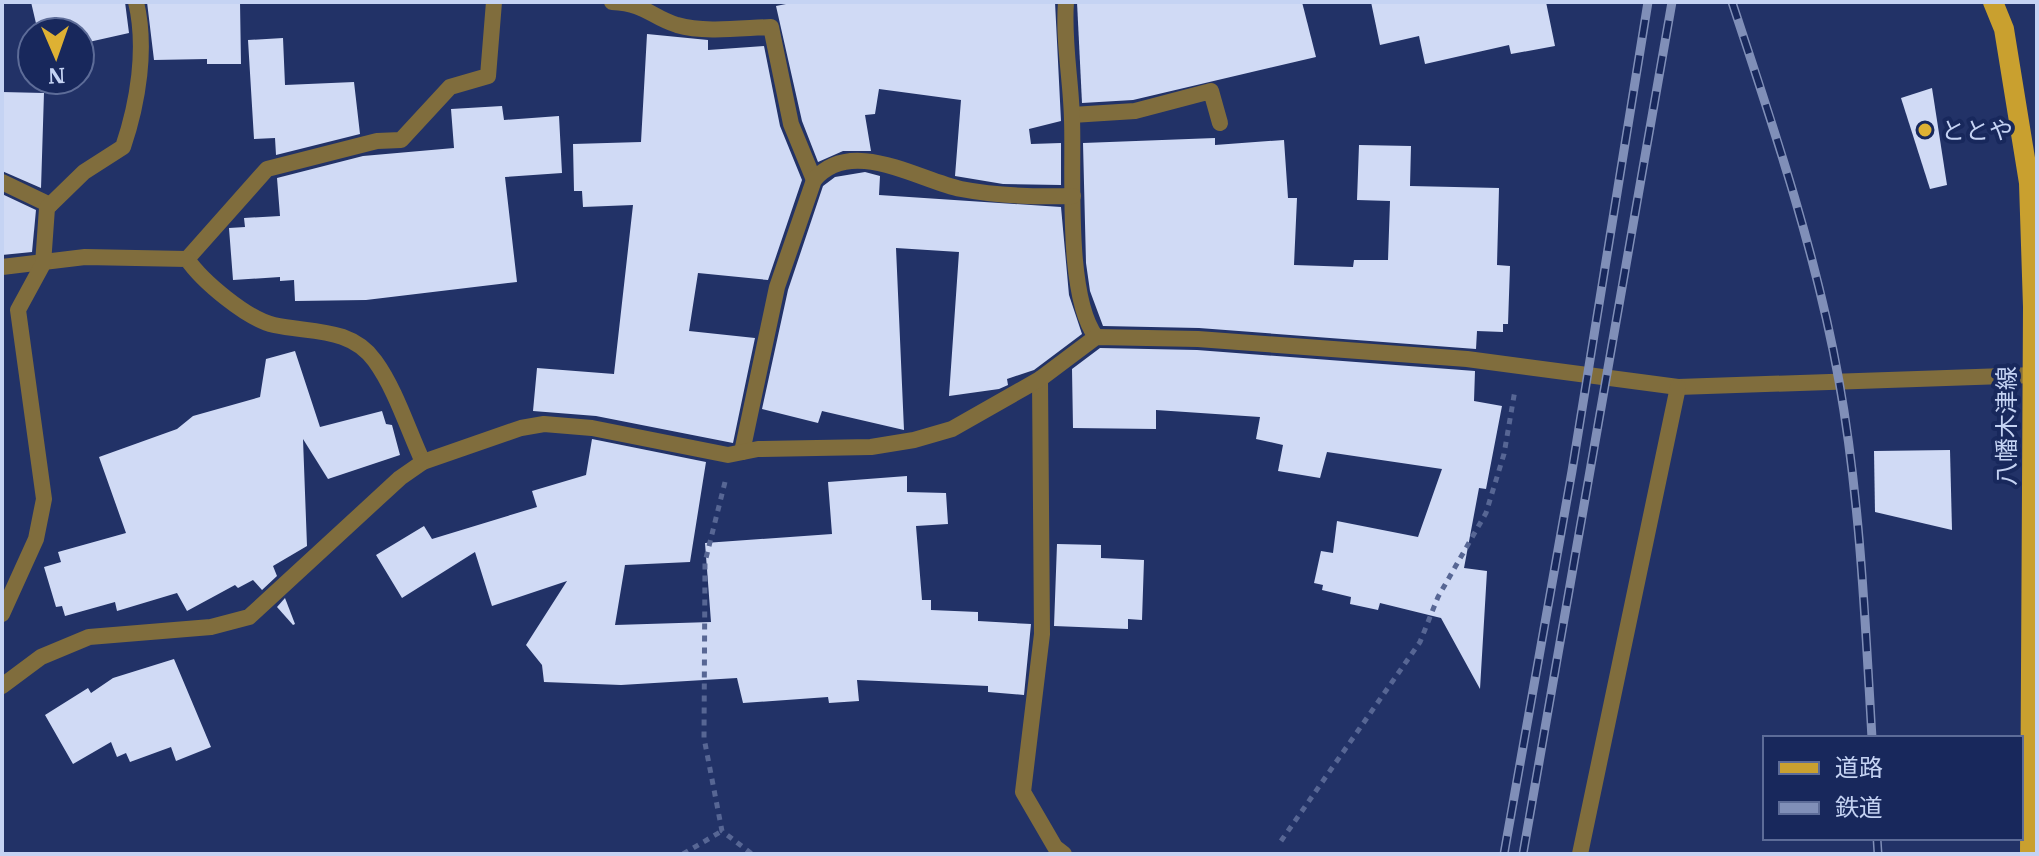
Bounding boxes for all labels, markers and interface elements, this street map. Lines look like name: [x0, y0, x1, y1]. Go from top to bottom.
north arrow: [16, 16, 96, 96]
text: N: [48, 62, 66, 91]
place label: ととや: [1941, 114, 2013, 146]
marker: ととや: [1916, 121, 1934, 139]
street label: 八幡木津線: [1990, 366, 2022, 486]
legend: [1763, 736, 2023, 840]
text: 道路: [1835, 751, 1883, 783]
text: 鉄道: [1835, 791, 1883, 823]

